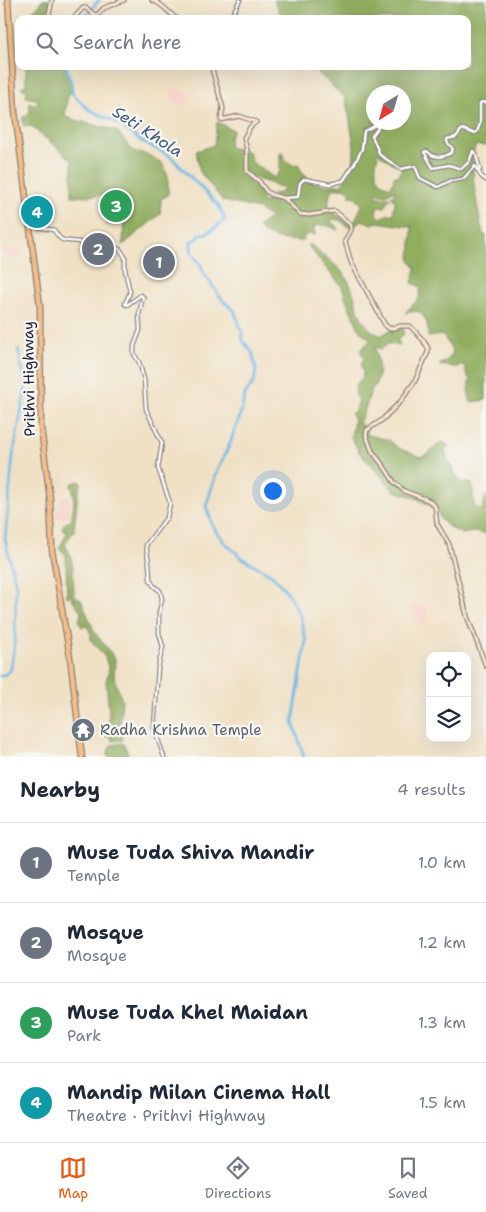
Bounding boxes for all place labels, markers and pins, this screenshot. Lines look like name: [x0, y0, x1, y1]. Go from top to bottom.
pin: 3: [100, 187, 132, 225]
pin: 4: [21, 193, 53, 231]
pin: 2: [82, 230, 114, 268]
pin: 1: [143, 243, 175, 281]
temple icon: Radha Krishna Temple: [70, 717, 96, 743]
place label: Radha Krishna Temple: [100, 720, 262, 740]

